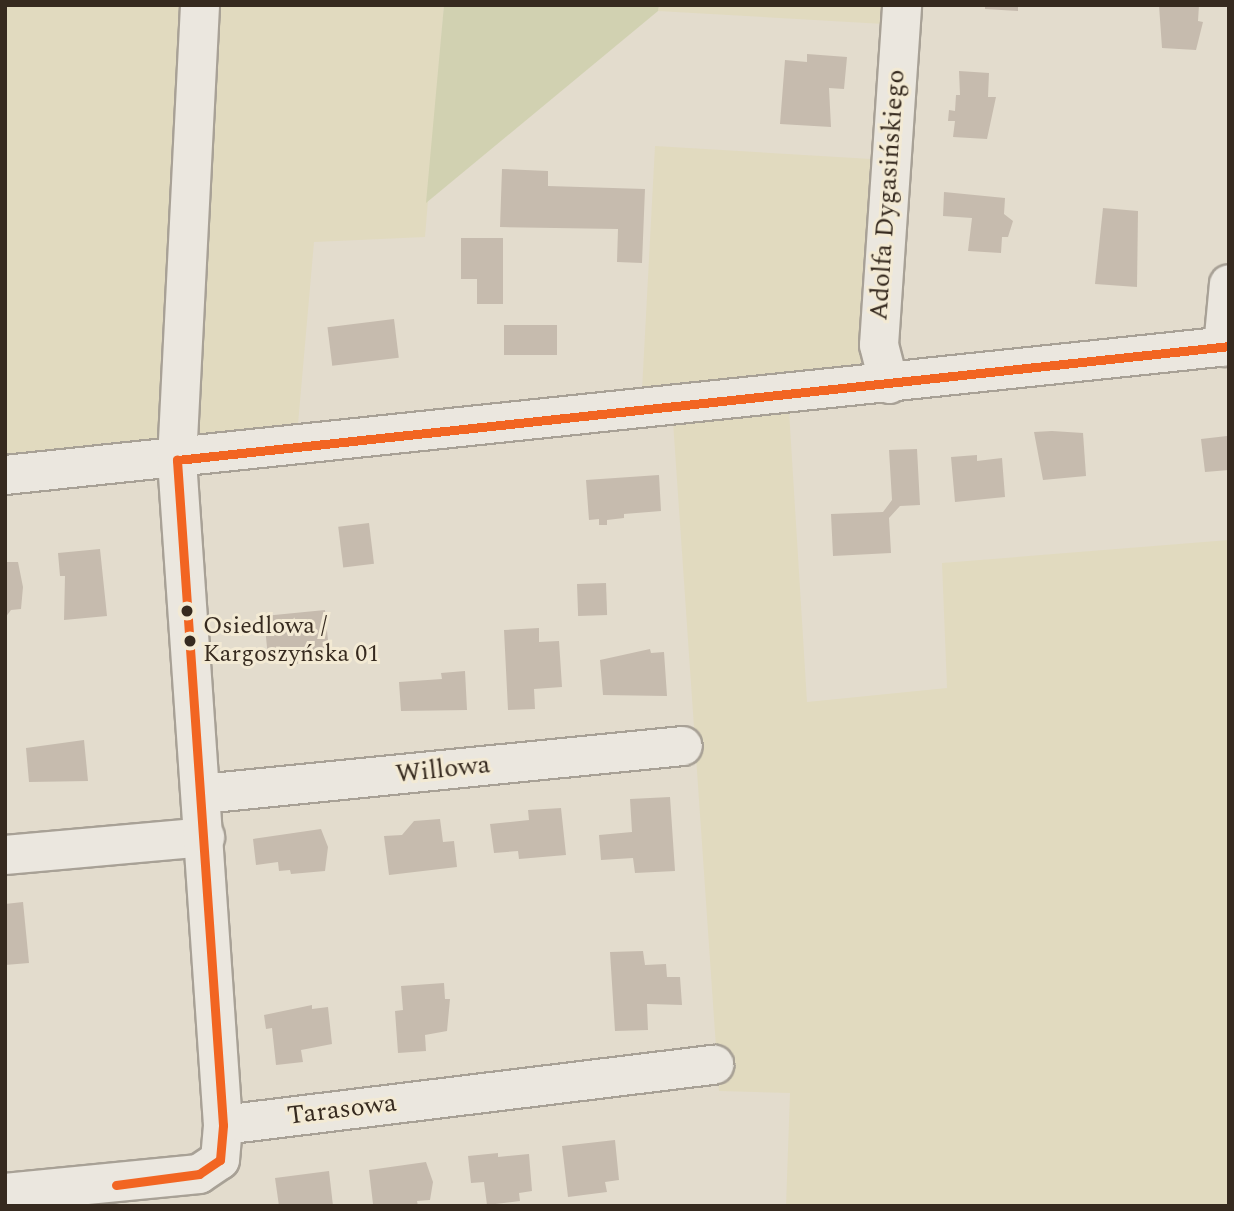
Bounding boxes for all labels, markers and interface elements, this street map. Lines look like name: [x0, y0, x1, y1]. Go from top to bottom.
street label: Adolfa Dygasińskiego: [864, 68, 912, 322]
unlabelled marker: [180, 604, 194, 618]
place label: Osiedlowa / Kargoszyńska 01: [203, 613, 379, 669]
marker: Osiedlowa / Kargoszyńska 01: [183, 634, 197, 648]
street label: Willowa: [394, 750, 492, 790]
street label: Tarasowa: [285, 1088, 399, 1132]

